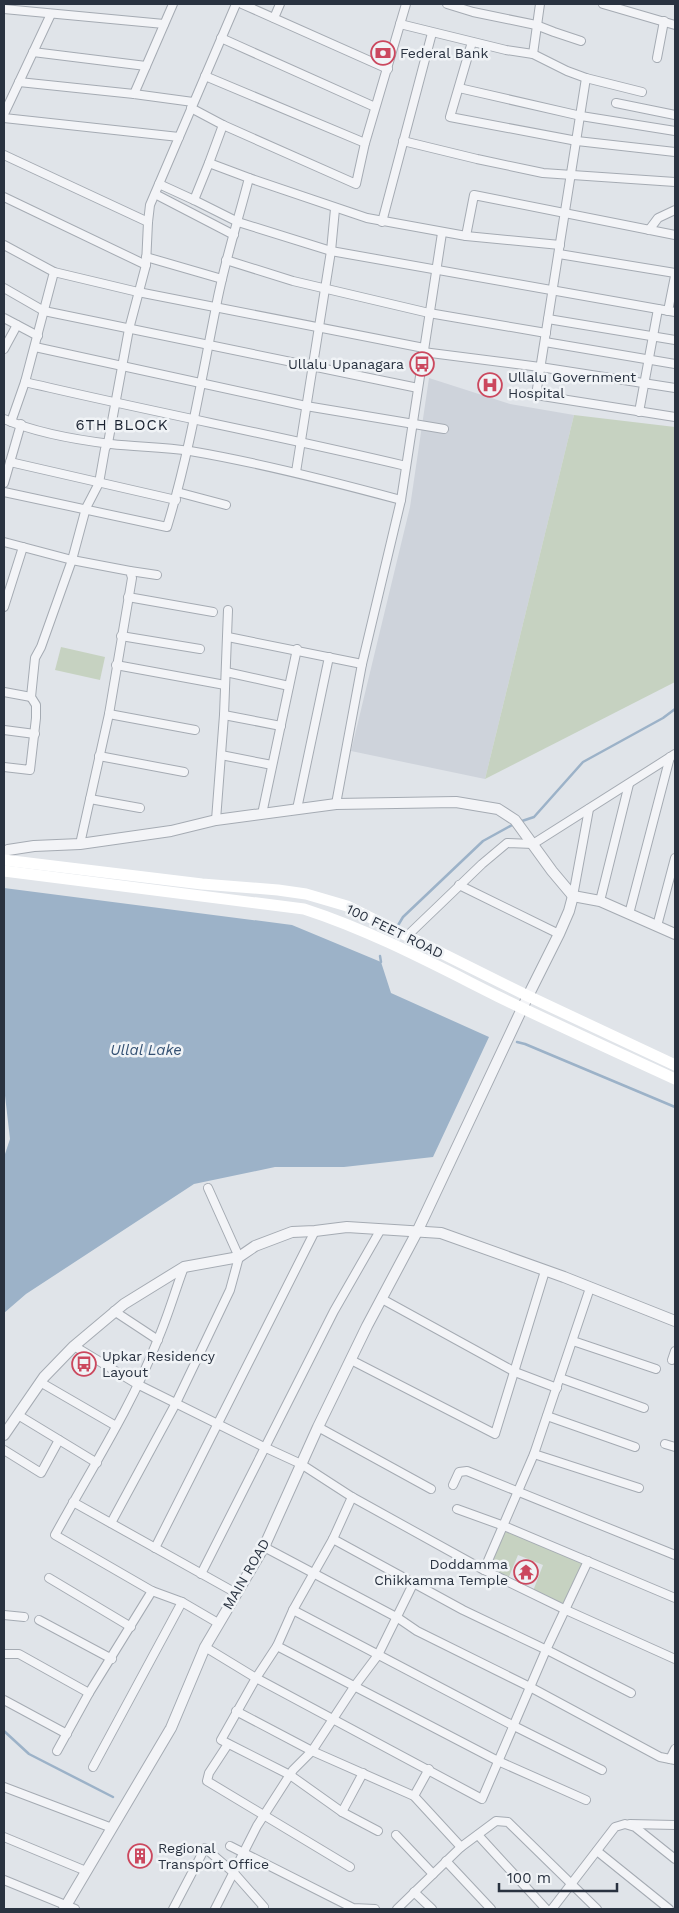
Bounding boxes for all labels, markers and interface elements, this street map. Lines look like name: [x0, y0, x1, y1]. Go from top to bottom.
bank icon: Federal Bank: [370, 40, 396, 66]
place label: Federal Bank: [400, 45, 488, 61]
bus stop icon: Ullalu Upanagara: [409, 351, 435, 377]
place label: Ullalu Upanagara: [288, 356, 404, 372]
place label: Ullalu Government Hospital: [508, 369, 636, 401]
hospital icon: Ullalu Government Hospital: [477, 372, 503, 398]
district label: 6TH BLOCK: [75, 416, 169, 434]
street label: 100 FEET ROAD: [344, 901, 446, 961]
water label: Ullal Lake: [110, 1041, 182, 1059]
place label: Upkar Residency Layout: [102, 1348, 216, 1380]
bus stop icon: Upkar Residency Layout: [71, 1351, 97, 1377]
street label: MAIN ROAD: [219, 1536, 273, 1612]
place label: Doddamma Chikkamma Temple: [374, 1556, 508, 1588]
temple icon: Doddamma Chikkamma Temple: [513, 1559, 539, 1585]
place label: Regional Transport Office: [158, 1840, 269, 1872]
building icon: Regional Transport Office: [127, 1843, 153, 1869]
scale bar: [499, 1860, 616, 1892]
text: 100 m: [507, 1869, 551, 1887]

